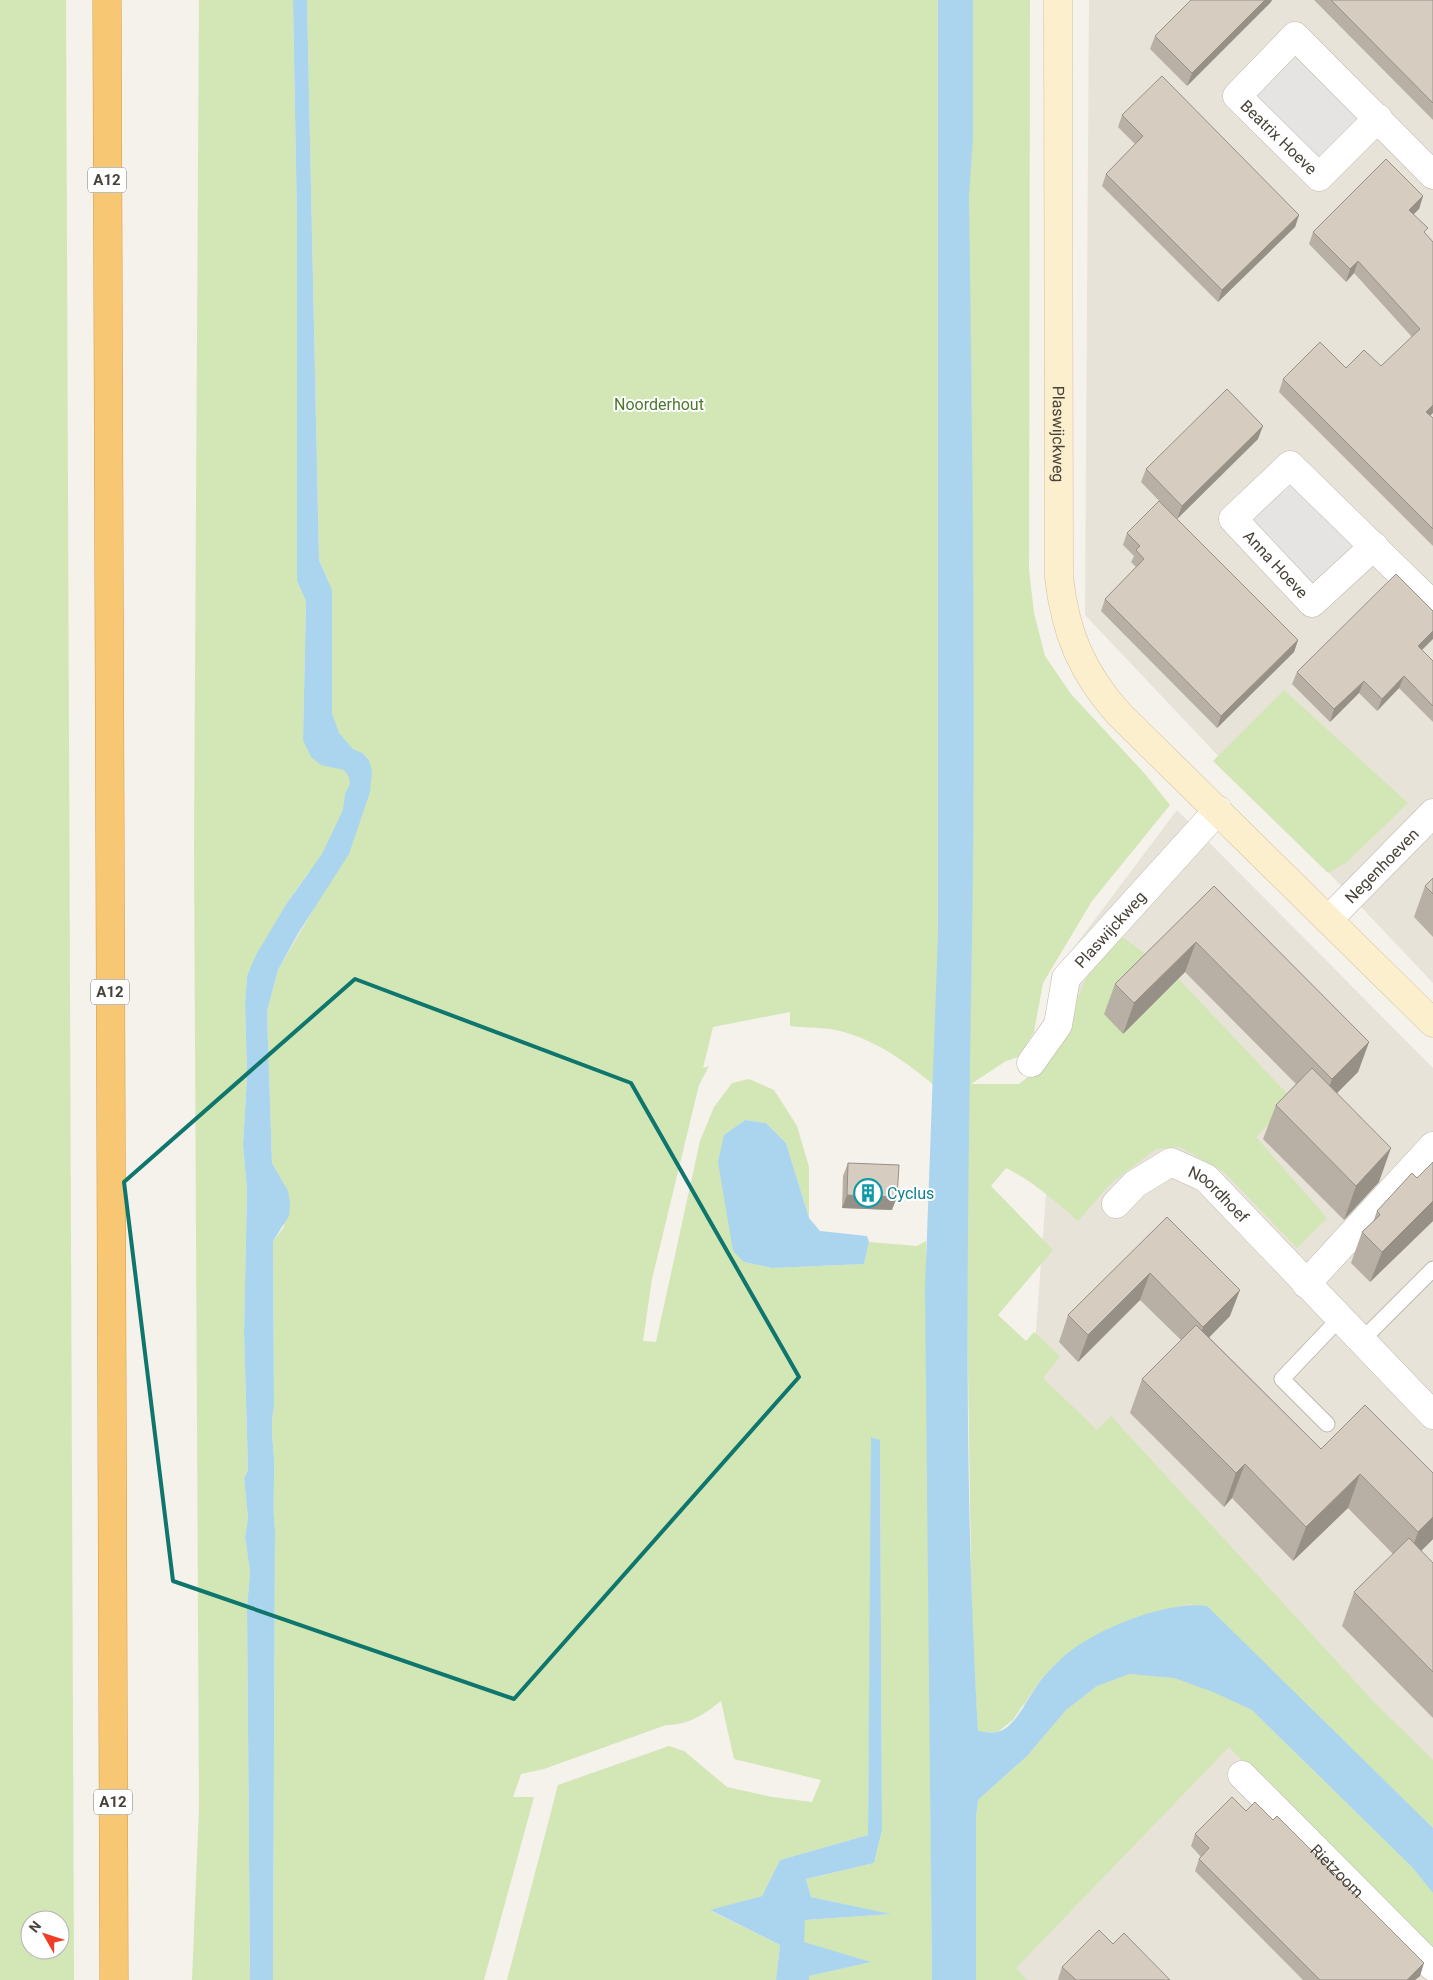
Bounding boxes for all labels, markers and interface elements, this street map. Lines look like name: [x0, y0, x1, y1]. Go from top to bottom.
street label: Beatrix Hoeve: [1237, 96, 1321, 178]
road number: A12: [88, 168, 126, 192]
street label: Plaswijckweg: [1049, 386, 1068, 482]
park label: Noorderhout: [614, 395, 704, 414]
street label: Anna Hoeve: [1239, 526, 1312, 602]
street label: Negenhoeven: [1341, 824, 1423, 907]
street label: Plaswijckweg: [1071, 887, 1150, 972]
road number: A12: [91, 980, 129, 1004]
street label: Noordhoef: [1185, 1162, 1253, 1227]
building icon: Cyclus: [853, 1178, 883, 1208]
place label: Cyclus: [887, 1184, 934, 1203]
road number: A12: [94, 1790, 132, 1814]
street label: Rietzoom: [1306, 1840, 1367, 1902]
north arrow: [20, 1910, 70, 1960]
text: N: [26, 1918, 44, 1936]

